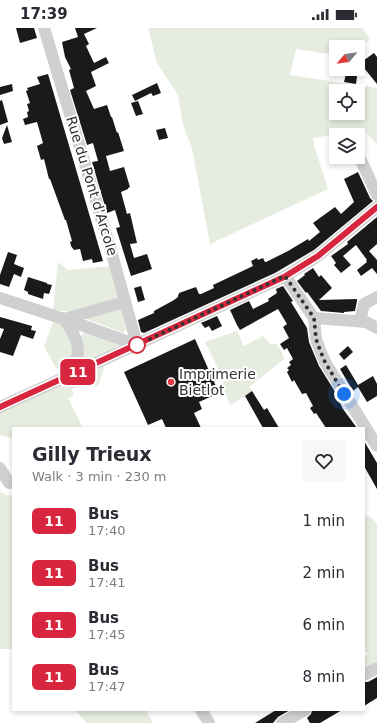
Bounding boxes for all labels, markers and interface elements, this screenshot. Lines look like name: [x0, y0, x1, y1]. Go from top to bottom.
text: 17:39: [20, 5, 68, 23]
north arrow: [329, 40, 365, 76]
map controls: [329, 40, 365, 164]
button: locate: [329, 84, 365, 120]
street label: Rue du Pont d'Arcole: [63, 114, 121, 258]
button: layers: [329, 128, 365, 164]
unlabelled marker: [128, 336, 146, 354]
line badge: 11: [60, 359, 96, 385]
text: 11: [68, 364, 88, 380]
place label: Imprimerie Bietlot: [179, 366, 256, 398]
marker: Imprimerie Bietlot: [166, 377, 176, 387]
your location: [334, 384, 354, 404]
button: heart: [303, 440, 345, 482]
text: Gilly Trieux: [32, 443, 152, 465]
text: Walk · 3 min · 230 m: [32, 469, 166, 484]
text: Bus: [88, 505, 119, 523]
text: 1 min: [302, 512, 345, 530]
text: 11: [44, 513, 64, 529]
text: 17:40: [88, 523, 125, 538]
text: Bus: [88, 557, 119, 575]
text: 2 min: [302, 564, 345, 582]
text: 11: [44, 565, 64, 581]
text: 17:41: [88, 575, 125, 590]
text: Bus: [88, 609, 119, 627]
text: 6 min: [302, 616, 345, 634]
text: 11: [44, 617, 64, 633]
text: 17:45: [88, 627, 125, 642]
text: Bus: [88, 661, 119, 679]
text: 8 min: [302, 668, 345, 686]
text: 11: [44, 669, 64, 685]
text: 17:47: [88, 679, 125, 694]

